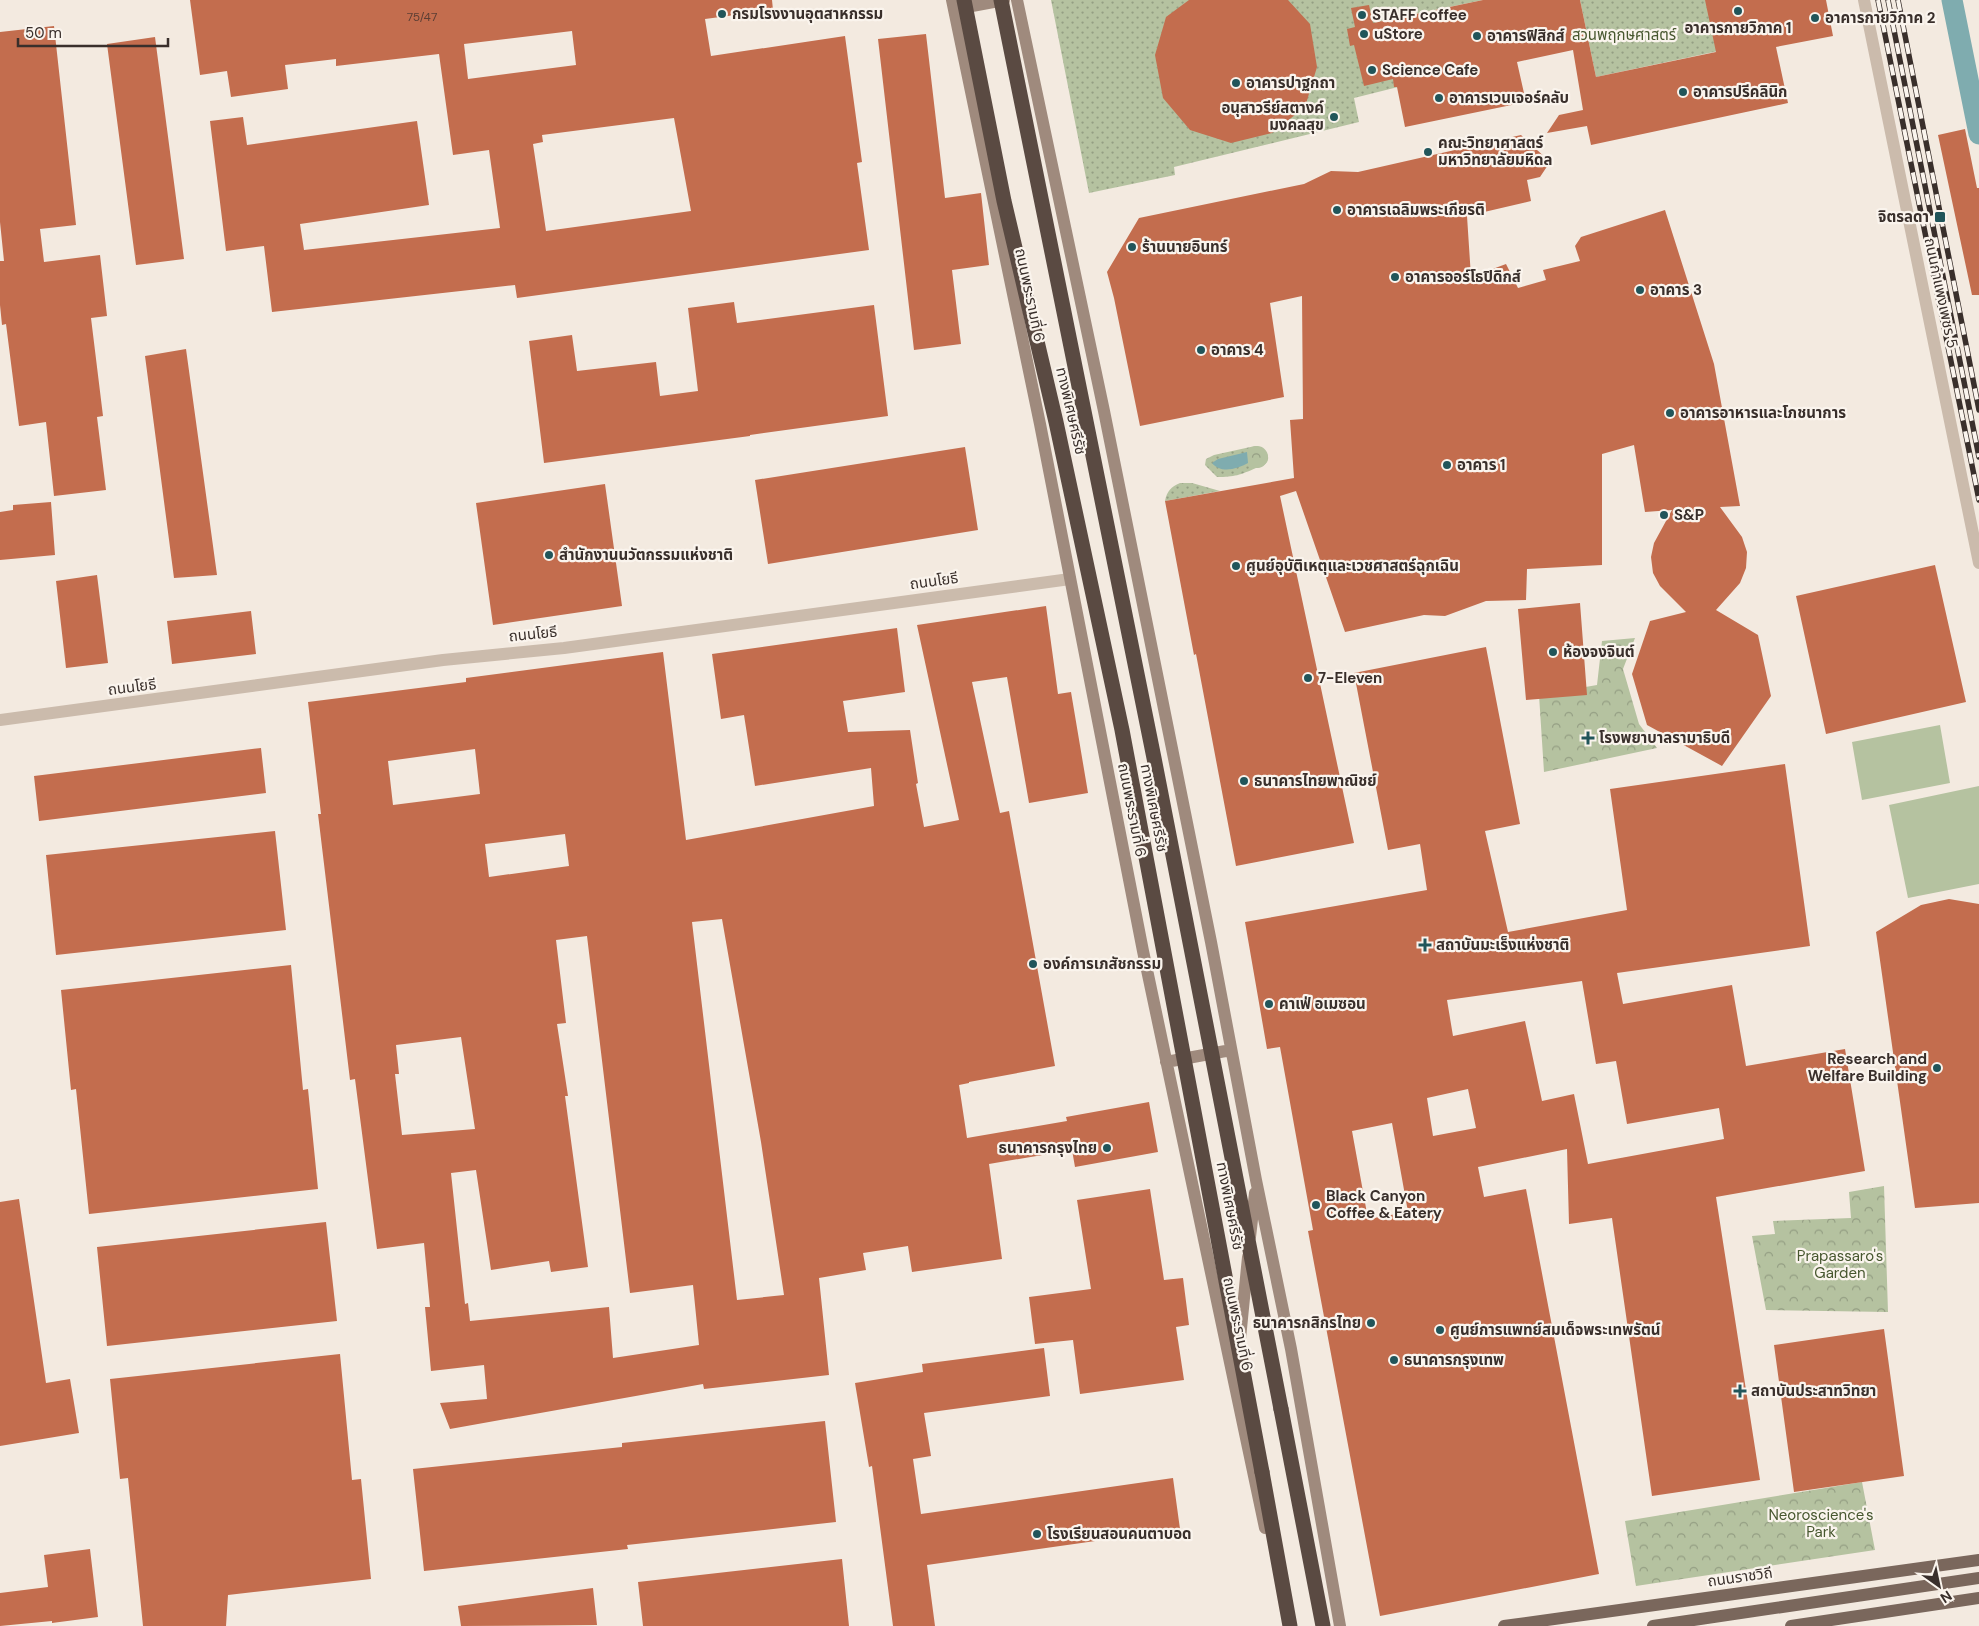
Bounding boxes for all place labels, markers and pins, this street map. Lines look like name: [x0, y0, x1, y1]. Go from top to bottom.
place label: กรมโรงงานอุตสาหกรรม: [732, 4, 883, 24]
place label: STAFF coffee: [1372, 5, 1467, 25]
marker: อาคารกายวิภาค 1: [1732, 5, 1744, 17]
marker: กรมโรงงานอุตสาหกรรม: [716, 8, 728, 20]
place label: อาคารกายวิภาค 2: [1825, 8, 1936, 28]
marker: STAFF coffee: [1356, 9, 1368, 21]
marker: อาคารกายวิภาค 2: [1809, 12, 1821, 24]
place label: อาคารกายวิภาค 1: [1684, 18, 1792, 38]
place label: uStore: [1374, 24, 1423, 44]
place label: อาคารฟิสิกส์: [1487, 26, 1565, 46]
marker: uStore: [1358, 28, 1370, 40]
marker: อาคารฟิสิกส์: [1471, 30, 1483, 42]
place label: Science Cafe: [1382, 60, 1478, 80]
marker: Science Cafe: [1366, 64, 1378, 76]
place label: อาคารปาฐกถา: [1246, 73, 1335, 93]
marker: อาคารปาฐกถา: [1230, 77, 1242, 89]
place label: อาคารปรีคลินิก: [1693, 82, 1787, 102]
marker: อาคารปรีคลินิก: [1677, 86, 1689, 98]
place label: อาคารเวนเจอร์คลับ: [1449, 88, 1569, 108]
marker: อาคารเวนเจอร์คลับ: [1433, 92, 1445, 104]
place label: อนุสาวรีย์สตางค์ มงคลสุข: [1221, 98, 1324, 135]
marker: อนุสาวรีย์สตางค์ มงคลสุข: [1328, 111, 1340, 123]
place label: คณะวิทยาศาสตร์ มหาวิทยาลัยมหิดล: [1438, 133, 1553, 170]
marker: คณะวิทยาศาสตร์ มหาวิทยาลัยมหิดล: [1422, 146, 1434, 158]
place label: อาคารเฉลิมพระเกียรติ: [1347, 200, 1485, 220]
marker: อาคารเฉลิมพระเกียรติ: [1331, 204, 1343, 216]
place label: จิตรลดา: [1877, 207, 1929, 227]
marker: จิตรลดา: [1933, 210, 1947, 224]
place label: ร้านนายอินทร์: [1142, 237, 1228, 257]
marker: ร้านนายอินทร์: [1126, 241, 1138, 253]
place label: อาคารออร์โธปิดิกส์: [1405, 267, 1521, 287]
marker: อาคารออร์โธปิดิกส์: [1389, 271, 1401, 283]
place label: อาคาร 3: [1650, 280, 1702, 300]
marker: อาคาร 3: [1634, 284, 1646, 296]
place label: อาคาร 4: [1211, 340, 1264, 360]
marker: อาคาร 4: [1195, 344, 1207, 356]
place label: อาคารอาหารและโภชนาการ: [1680, 403, 1846, 423]
marker: อาคารอาหารและโภชนาการ: [1664, 407, 1676, 419]
place label: อาคาร 1: [1457, 455, 1505, 475]
marker: อาคาร 1: [1441, 459, 1453, 471]
place label: S&P: [1674, 505, 1704, 525]
marker: S&P: [1658, 509, 1670, 521]
place label: สำนักงานนวัตกรรมแห่งชาติ: [559, 545, 733, 565]
marker: สำนักงานนวัตกรรมแห่งชาติ: [543, 549, 555, 561]
place label: ศูนย์อุบัติเหตุและเวชศาสตร์ฉุกเฉิน: [1246, 556, 1459, 576]
marker: ศูนย์อุบัติเหตุและเวชศาสตร์ฉุกเฉิน: [1230, 560, 1242, 572]
place label: ห้องจงจินต์: [1563, 642, 1635, 662]
marker: ห้องจงจินต์: [1547, 646, 1559, 658]
place label: 7-Eleven: [1318, 668, 1382, 688]
marker: 7-Eleven: [1302, 672, 1314, 684]
place label: โรงพยาบาลรามาธิบดี: [1599, 728, 1730, 748]
marker: โรงพยาบาลรามาธิบดี: [1581, 731, 1595, 745]
place label: ธนาคารไทยพาณิชย์: [1254, 771, 1377, 791]
marker: ธนาคารไทยพาณิชย์: [1238, 775, 1250, 787]
place label: สถาบันมะเร็งแห่งชาติ: [1436, 935, 1569, 955]
marker: สถาบันมะเร็งแห่งชาติ: [1418, 938, 1432, 952]
place label: องค์การเภสัชกรรม: [1043, 954, 1161, 974]
marker: องค์การเภสัชกรรม: [1027, 958, 1039, 970]
place label: คาเฟ่ อเมซอน: [1279, 994, 1366, 1014]
marker: คาเฟ่ อเมซอน: [1263, 998, 1275, 1010]
place label: Research and Welfare Building: [1808, 1049, 1927, 1086]
marker: Research and Welfare Building: [1931, 1062, 1943, 1074]
place label: ธนาคารกรุงไทย: [999, 1138, 1097, 1158]
marker: ธนาคารกรุงไทย: [1101, 1142, 1113, 1154]
place label: Black Canyon Coffee & Eatery: [1326, 1186, 1442, 1223]
marker: Black Canyon Coffee & Eatery: [1310, 1199, 1322, 1211]
place label: ธนาคารกสิกรไทย: [1253, 1313, 1361, 1333]
marker: ธนาคารกสิกรไทย: [1365, 1317, 1377, 1329]
place label: ศูนย์การแพทย์สมเด็จพระเทพรัตน์: [1450, 1320, 1660, 1340]
marker: ศูนย์การแพทย์สมเด็จพระเทพรัตน์: [1434, 1324, 1446, 1336]
place label: ธนาคารกรุงเทพ: [1404, 1350, 1504, 1370]
marker: ธนาคารกรุงเทพ: [1388, 1354, 1400, 1366]
place label: สถาบันประสาทวิทยา: [1751, 1381, 1876, 1401]
marker: สถาบันประสาทวิทยา: [1733, 1384, 1747, 1398]
place label: โรงเรียนสอนคนตาบอด: [1047, 1524, 1192, 1544]
marker: โรงเรียนสอนคนตาบอด: [1031, 1528, 1043, 1540]

